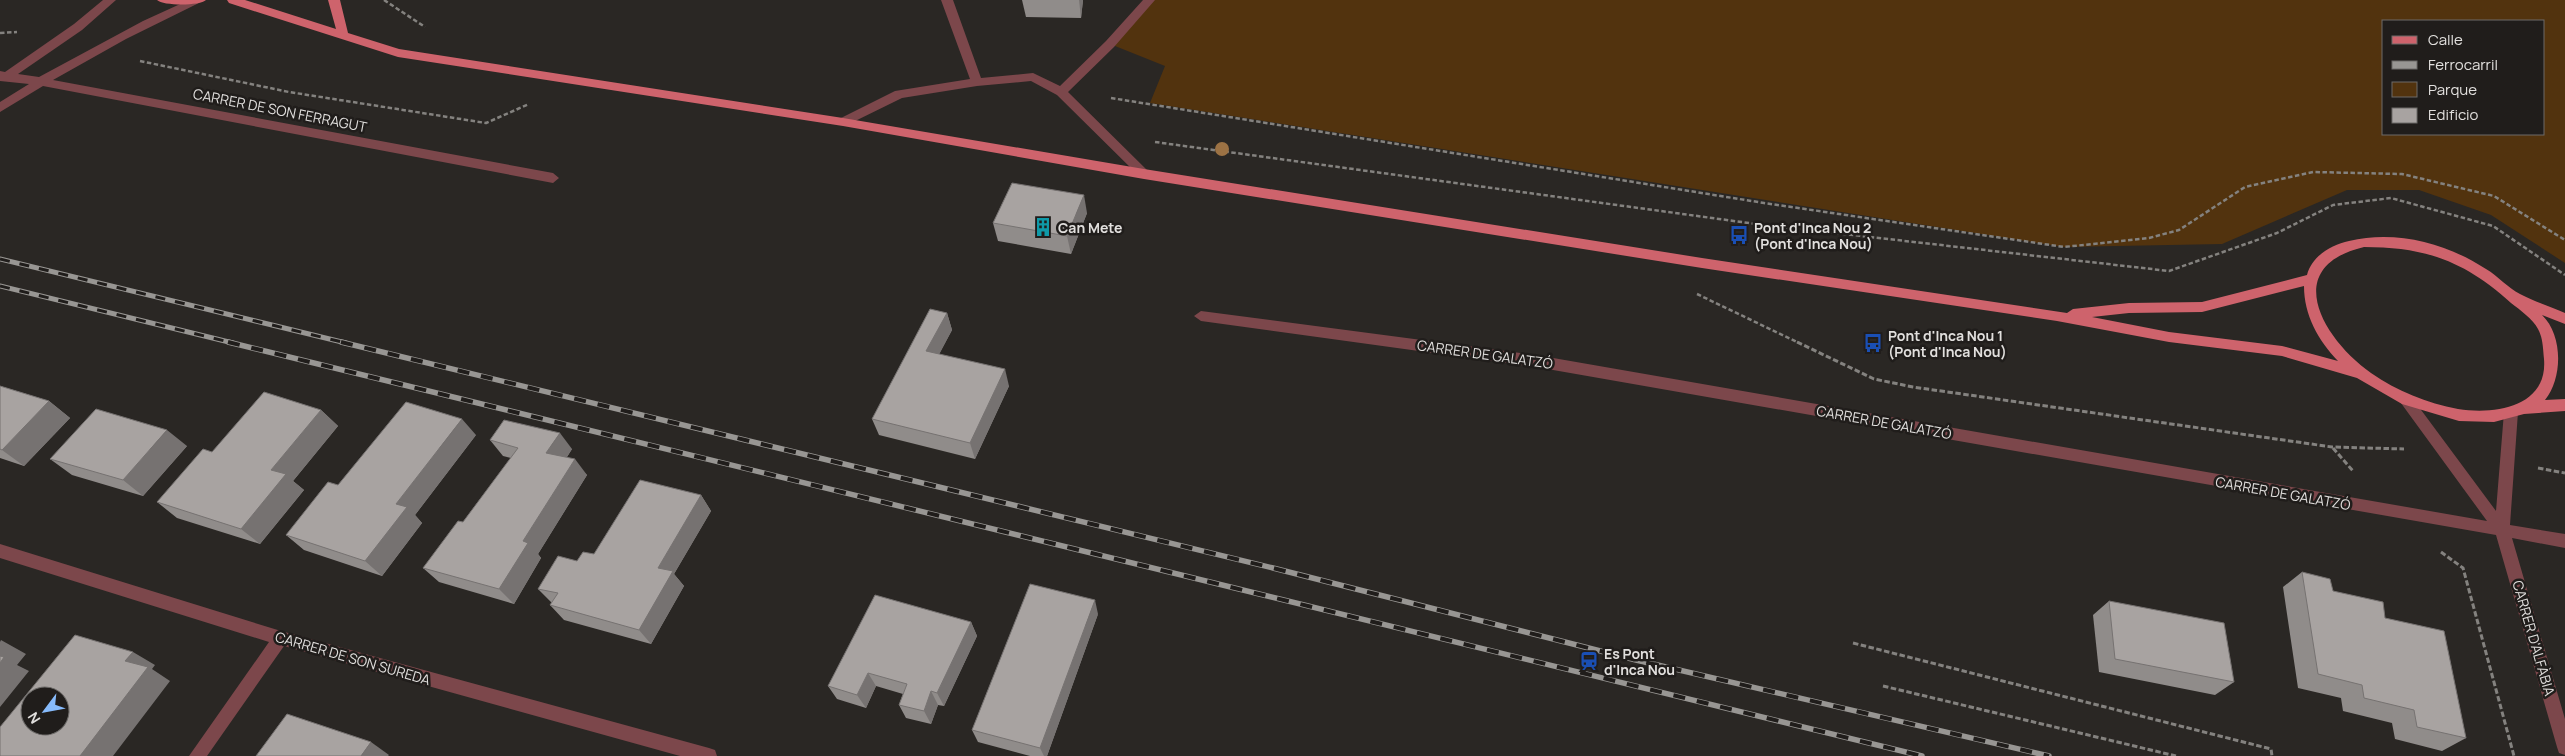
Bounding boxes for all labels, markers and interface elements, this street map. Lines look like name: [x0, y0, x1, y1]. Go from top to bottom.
legend: [2382, 20, 2545, 135]
text: Calle: [2428, 29, 2463, 50]
text: Ferrocarril: [2428, 54, 2498, 75]
text: Parque: [2428, 79, 2477, 100]
street label: CARRER DE SON FERRAGUT: [192, 84, 369, 136]
text: Edificio: [2428, 104, 2479, 125]
building icon: Can Mete: [1032, 216, 1054, 238]
place label: Can Mete: [1058, 218, 1122, 237]
place label: Pont d'Inca Nou 2 (Pont d'Inca Nou): [1754, 218, 1873, 253]
bus stop icon: Pont d'Inca Nou 2 (Pont d'Inca Nou): [1728, 224, 1750, 246]
place label: Pont d'Inca Nou 1 (Pont d'Inca Nou): [1888, 326, 2007, 361]
bus stop icon: Pont d'Inca Nou 1 (Pont d'Inca Nou): [1862, 332, 1884, 354]
street label: CARRER DE GALATZÓ: [1416, 335, 1554, 373]
street label: CARRER DE GALATZÓ: [1815, 401, 1953, 443]
street label: CARRER DE GALATZÓ: [2214, 472, 2352, 514]
street label: CARRER D'ALFÀBIA: [2508, 578, 2560, 698]
street label: CARRER DE SON SUREDA: [273, 627, 433, 689]
place label: Es Pont d'Inca Nou: [1604, 644, 1675, 679]
station icon: Es Pont d'Inca Nou: [1578, 650, 1600, 672]
north arrow: [20, 686, 70, 736]
text: N: [23, 709, 44, 727]

